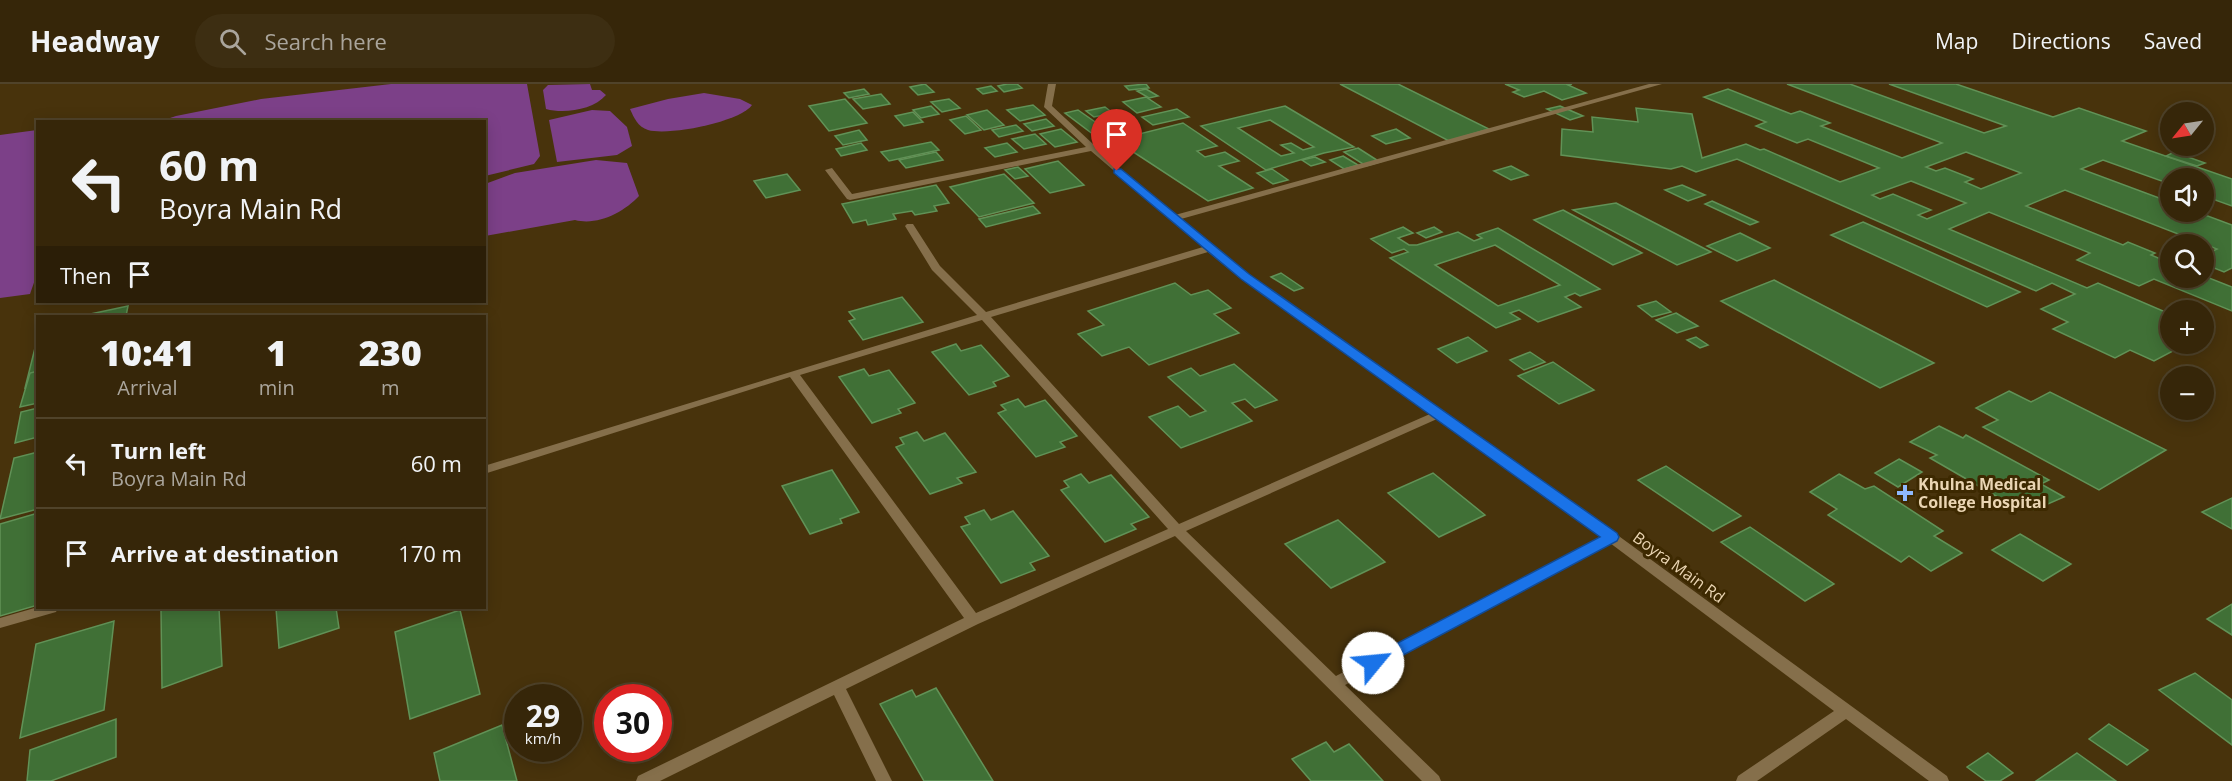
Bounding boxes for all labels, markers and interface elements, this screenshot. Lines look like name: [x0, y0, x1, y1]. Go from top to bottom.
search box: [195, 14, 615, 68]
text: Headway: [30, 22, 159, 60]
icon: search: [216, 25, 249, 58]
text: Search here: [264, 26, 387, 56]
text: Map: [1935, 27, 1978, 55]
text: Directions: [2011, 27, 2111, 55]
text: Saved: [2144, 27, 2202, 55]
north arrow: [2160, 102, 2214, 156]
map controls: [2160, 102, 2214, 420]
pin: [1091, 109, 1142, 171]
icon: arrive: [1100, 118, 1133, 151]
text: 60 m: [159, 136, 259, 193]
icon: left: [60, 144, 138, 222]
button: sound: [2160, 168, 2214, 222]
text: Boyra Main Rd: [159, 190, 342, 227]
button: search: [2160, 234, 2214, 288]
icon: arrive: [123, 258, 156, 291]
text: Then: [60, 260, 111, 290]
button: +: [2160, 300, 2214, 354]
text: 10:41: [100, 328, 195, 377]
text: 1: [266, 328, 287, 377]
text: 230: [359, 328, 422, 377]
button: −: [2160, 366, 2214, 420]
text: Arrival: [117, 374, 178, 401]
text: min: [259, 374, 295, 401]
text: m: [381, 374, 400, 401]
text: Turn left: [111, 435, 206, 465]
icon: left: [60, 447, 93, 480]
text: 60 m: [411, 448, 462, 478]
text: Boyra Main Rd: [111, 465, 247, 492]
place label: Khulna Medical College Hospital: [1918, 473, 2047, 513]
marker: Khulna Medical College Hospital: [1896, 484, 1914, 502]
street label: Boyra Main Rd: [1629, 526, 1729, 608]
icon: arrive: [60, 537, 93, 570]
text: Arrive at destination: [111, 538, 339, 568]
text: 170 m: [398, 538, 462, 568]
position arrow: [1341, 631, 1405, 695]
speed limit sign: 30: [594, 684, 672, 762]
text: 29: [526, 695, 560, 736]
text: km/h: [525, 728, 561, 748]

